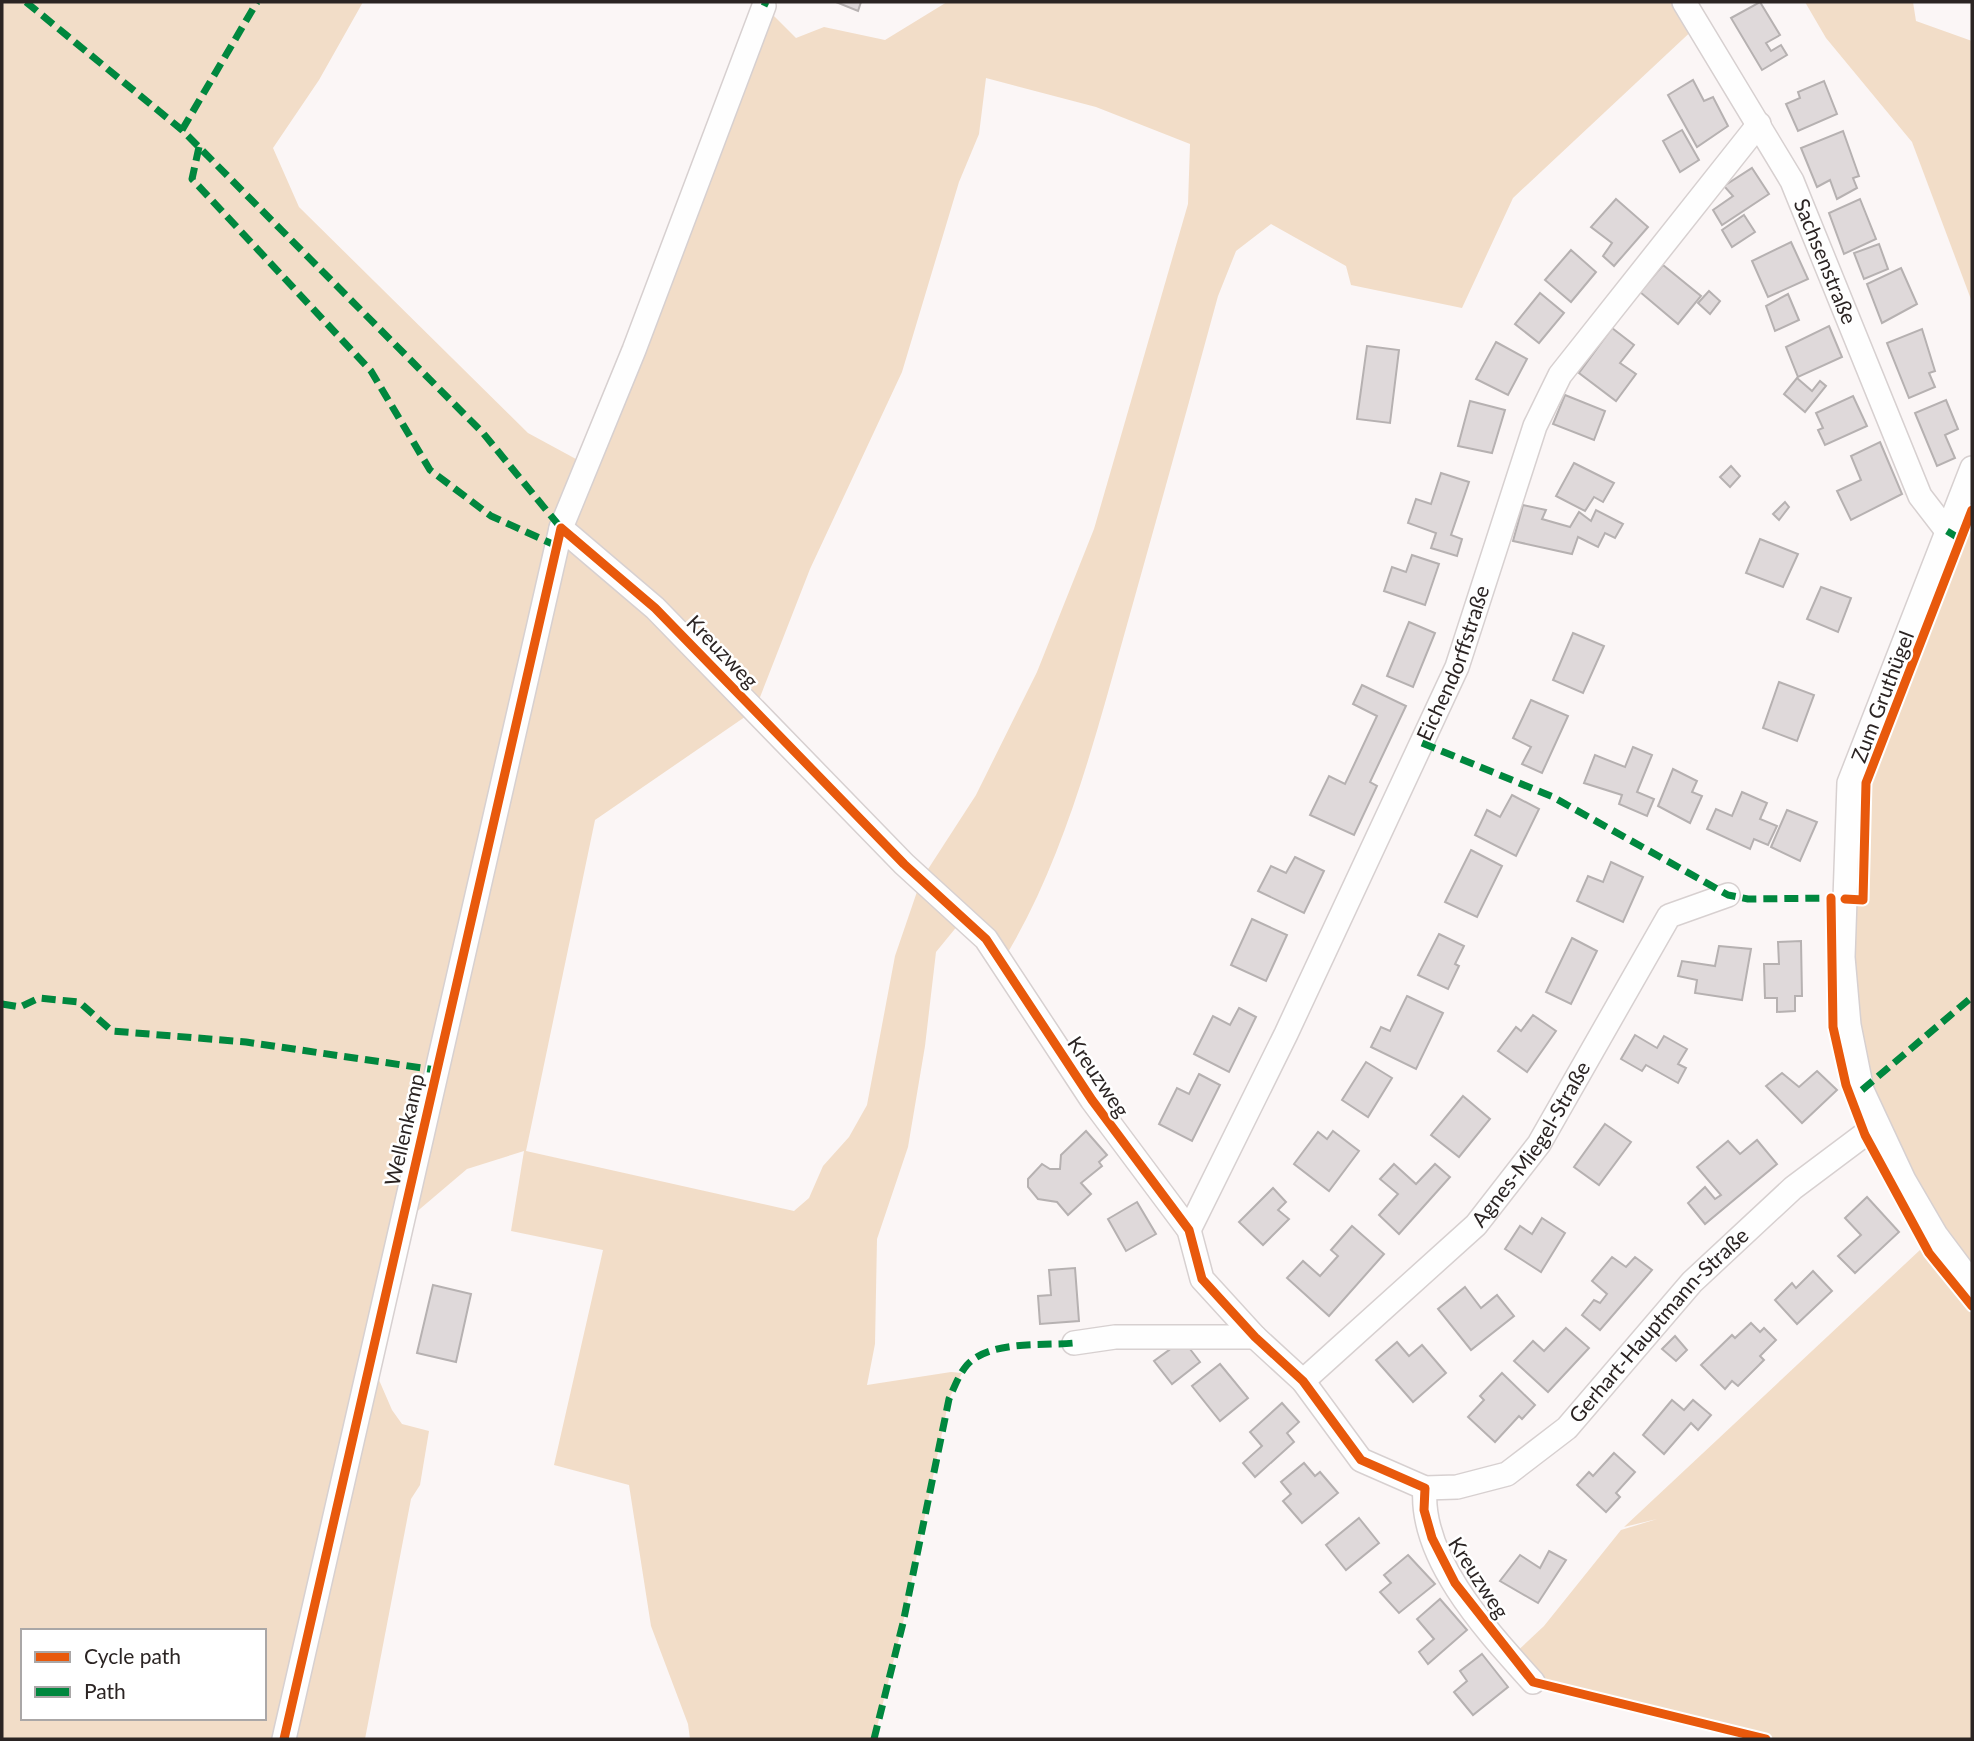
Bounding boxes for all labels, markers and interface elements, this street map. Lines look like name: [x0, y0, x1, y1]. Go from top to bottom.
street label: Sachsenstraße: [1789, 195, 1863, 327]
street label: Eichendorffstraße: [1411, 582, 1494, 744]
street label: Kreuzweg: [682, 609, 764, 693]
street label: Zum Gruthügel: [1845, 627, 1918, 766]
street label: Kreuzweg: [1063, 1031, 1135, 1121]
street label: Agnes-Miegel-Straße: [1465, 1056, 1594, 1231]
street label: Wellenkamp: [378, 1071, 429, 1188]
street label: Gerhart-Hauptmann-Straße: [1563, 1222, 1753, 1427]
street label: Kreuzweg: [1444, 1532, 1515, 1623]
legend: [21, 1629, 266, 1720]
text: Cycle path: [84, 1643, 181, 1668]
text: Path: [84, 1678, 126, 1703]

